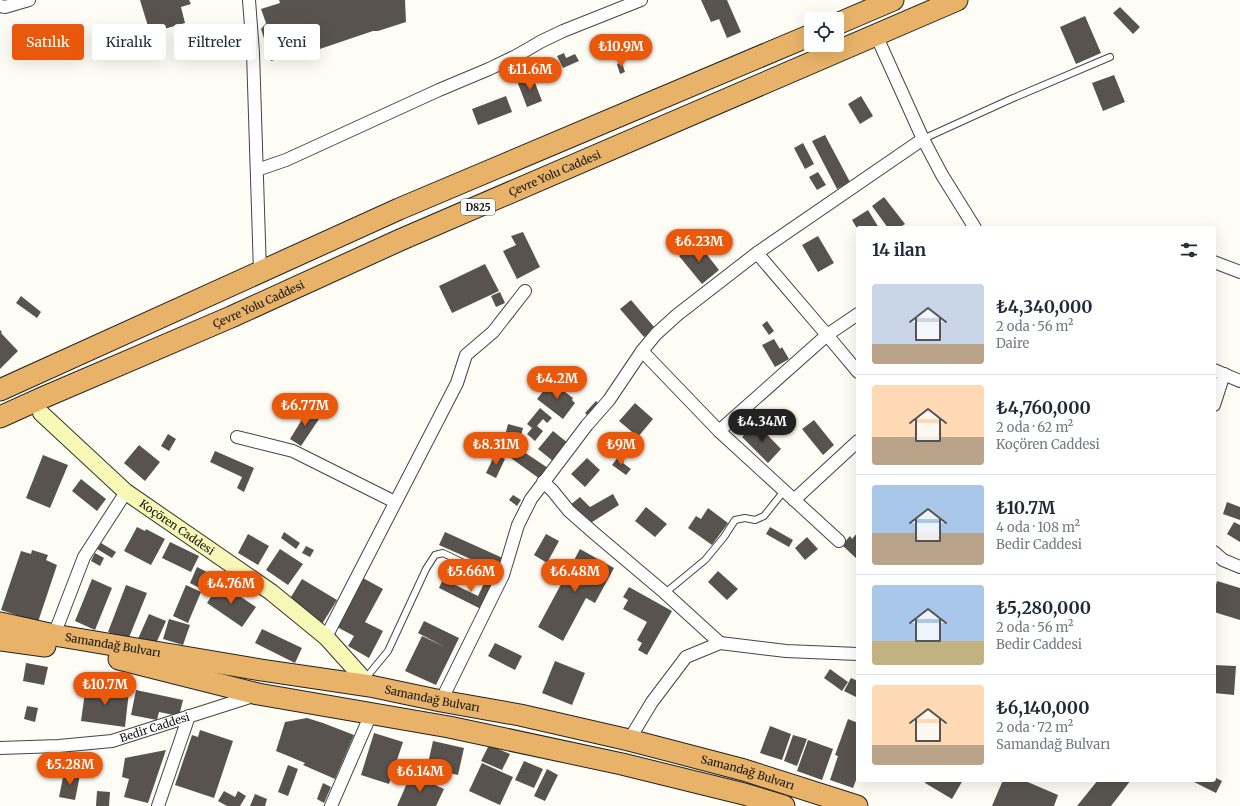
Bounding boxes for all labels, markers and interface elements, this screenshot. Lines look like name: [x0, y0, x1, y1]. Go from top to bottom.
map controls: [804, 12, 844, 52]
button: locate: [804, 12, 844, 52]
chip: Satılık: [12, 24, 84, 60]
chip: Kiralık: [92, 24, 166, 60]
chip: Filtreler: [174, 24, 256, 60]
chip: Yeni: [264, 24, 320, 60]
pin: ₺10.9M: [588, 34, 654, 68]
text: ₺10.9M: [598, 38, 644, 55]
pin: ₺11.6M: [497, 57, 563, 91]
text: ₺11.6M: [508, 61, 552, 78]
street label: Çevre Yolu Caddesi: [507, 147, 603, 199]
road number: D825: [461, 199, 495, 215]
pin: ₺6.23M: [666, 229, 732, 263]
text: ₺6.23M: [675, 233, 723, 250]
text: 14 ilan: [872, 239, 926, 261]
icon: filters: [1178, 239, 1200, 261]
street label: Çevre Yolu Caddesi: [211, 277, 307, 331]
text: ₺4,340,000: [996, 296, 1093, 318]
icon: home: [904, 300, 952, 348]
text: 2 oda · 56 m²: [996, 318, 1073, 335]
text: Daire: [996, 335, 1029, 352]
pin: ₺4.2M: [529, 366, 585, 400]
text: ₺4.2M: [536, 370, 578, 387]
pin: ₺6.77M: [272, 393, 338, 427]
text: ₺6.77M: [281, 397, 329, 414]
text: ₺4,760,000: [996, 397, 1091, 419]
icon: home: [904, 401, 952, 449]
pin: ₺4.34M: [729, 409, 795, 443]
text: ₺4.34M: [737, 413, 787, 430]
text: 2 oda · 62 m²: [996, 419, 1073, 436]
pin: ₺8.31M: [463, 432, 529, 466]
pin: ₺9M: [602, 432, 640, 466]
text: ₺8.31M: [472, 436, 520, 453]
text: ₺9M: [606, 436, 636, 453]
text: Koçören Caddesi: [996, 436, 1100, 453]
street label: Koçören Caddesi: [137, 496, 218, 558]
text: ₺10.7M: [996, 497, 1055, 519]
icon: home: [904, 501, 952, 549]
text: 4 oda · 108 m²: [996, 519, 1080, 536]
text: Bedir Caddesi: [996, 536, 1082, 553]
pin: ₺5.66M: [438, 559, 504, 593]
pin: ₺6.48M: [542, 559, 608, 593]
text: ₺5.66M: [447, 563, 495, 580]
text: ₺6.48M: [550, 563, 600, 580]
pin: ₺4.76M: [198, 571, 264, 605]
text: ₺4.76M: [207, 575, 255, 592]
text: ₺5,280,000: [996, 597, 1091, 619]
icon: home: [904, 601, 952, 649]
text: 2 oda · 56 m²: [996, 619, 1073, 636]
street label: Samandağ Bulvarı: [64, 630, 162, 660]
text: Bedir Caddesi: [996, 636, 1082, 653]
pin: ₺10.7M: [72, 672, 138, 706]
text: ₺10.7M: [82, 676, 128, 693]
street label: Samandağ Bulvarı: [383, 682, 481, 715]
text: ₺6,140,000: [996, 697, 1089, 719]
icon: home: [904, 701, 952, 749]
street label: Bedir Caddesi: [118, 710, 192, 745]
text: 2 oda · 72 m²: [996, 719, 1073, 736]
text: Samandağ Bulvarı: [996, 736, 1110, 753]
pin: ₺5.28M: [37, 752, 103, 786]
street label: Samandağ Bulvarı: [699, 752, 797, 793]
text: ₺5.28M: [46, 756, 94, 773]
pin: ₺6.14M: [387, 759, 453, 793]
text: ₺6.14M: [396, 763, 444, 780]

